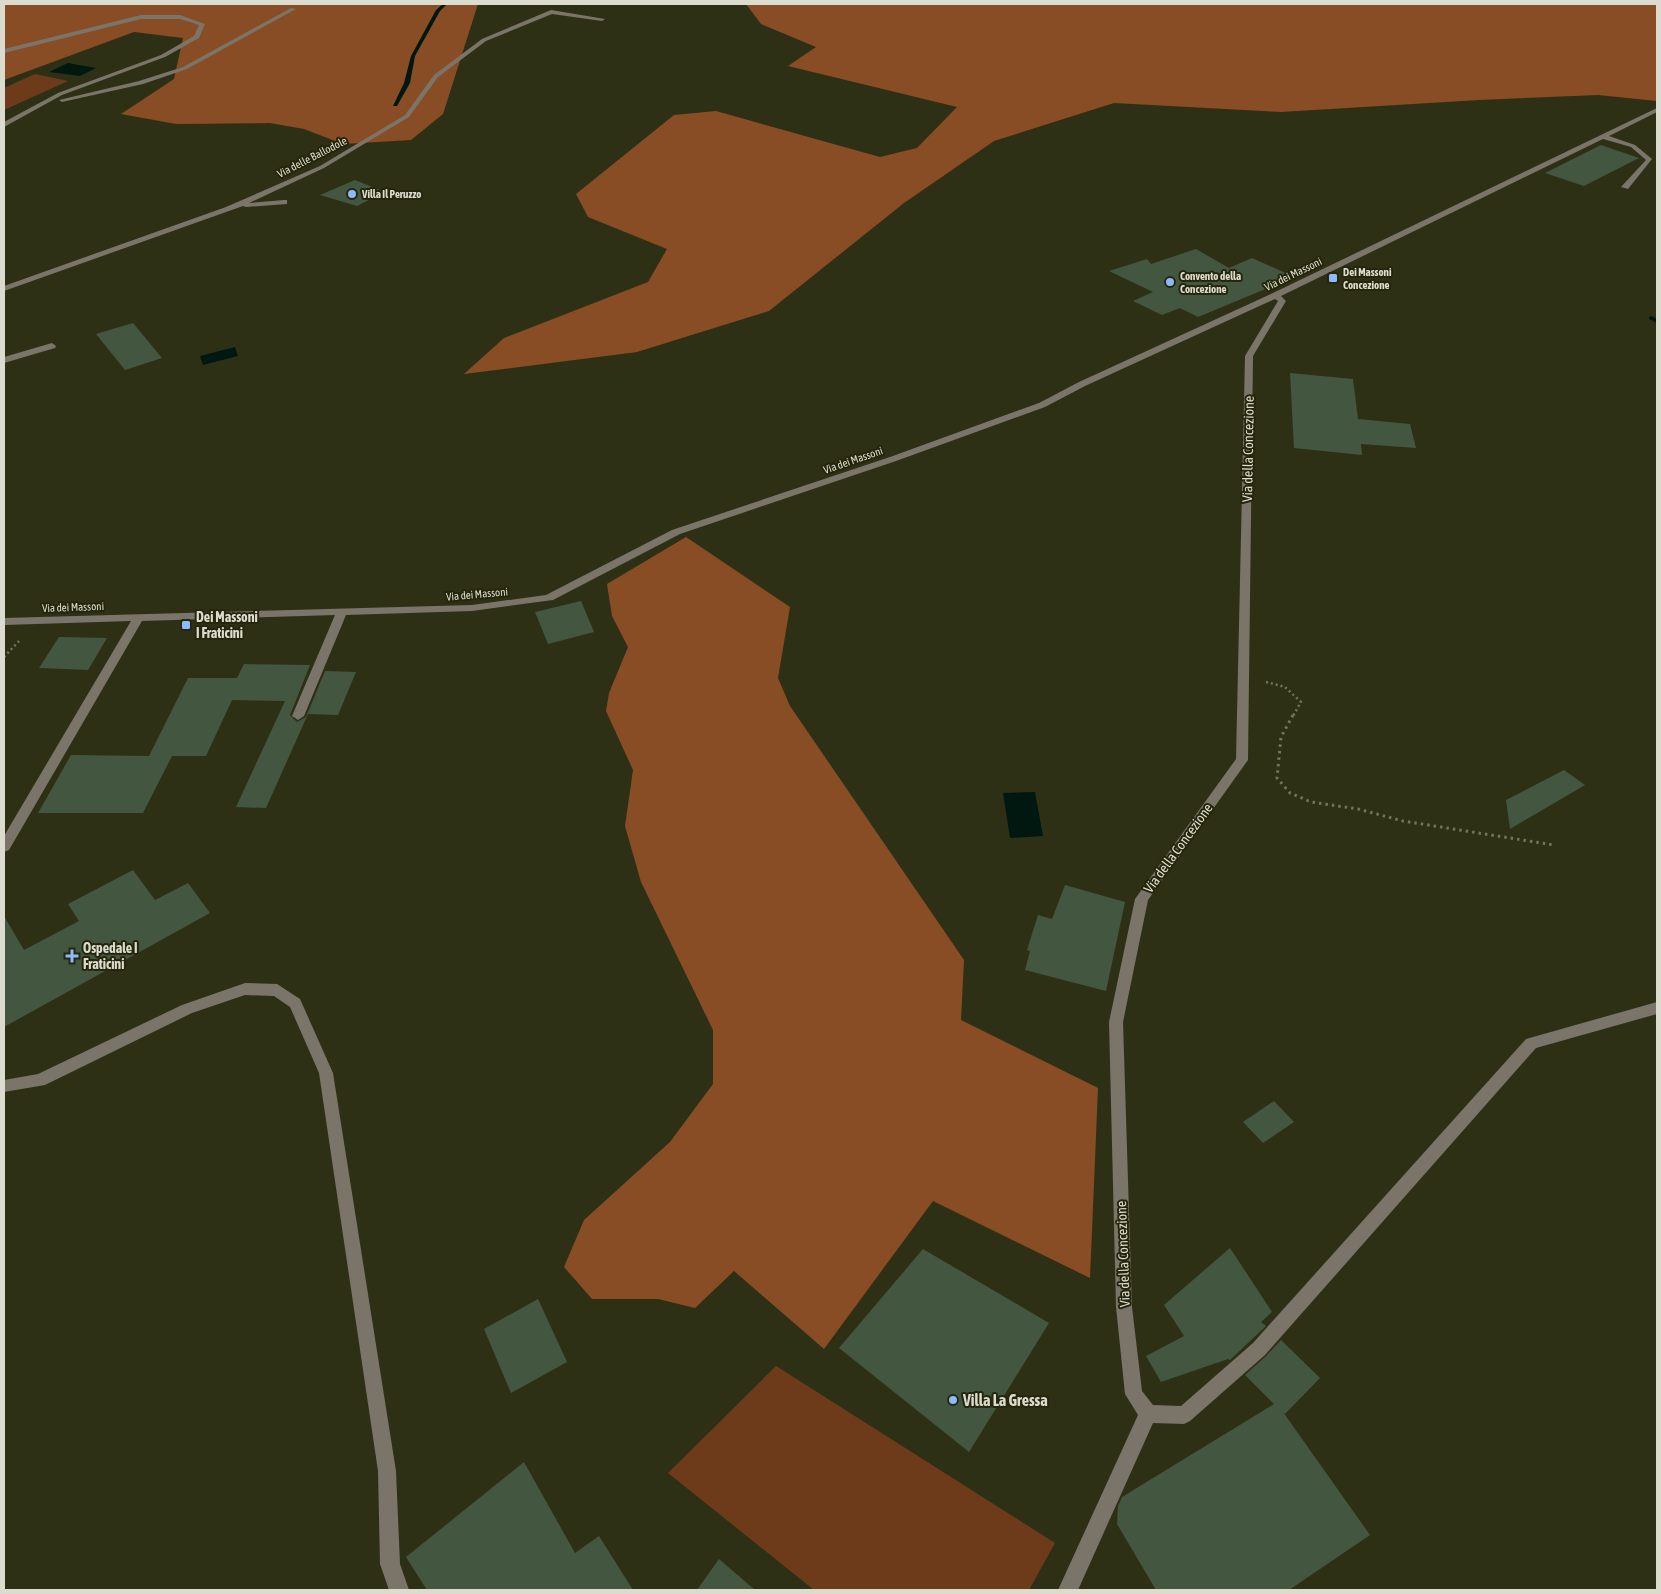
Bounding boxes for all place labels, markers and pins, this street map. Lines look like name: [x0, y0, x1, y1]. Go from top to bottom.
marker: Villa Il Peruzzo: [346, 188, 358, 200]
place label: Villa Il Peruzzo: [361, 188, 421, 200]
place label: Dei Massoni Concezione: [1343, 266, 1392, 291]
place label: Convento della Concezione: [1180, 270, 1241, 295]
marker: Dei Massoni Concezione: [1327, 272, 1339, 284]
marker: Convento della Concezione: [1164, 276, 1176, 288]
place label: Dei Massoni I Fraticini: [196, 609, 258, 641]
marker: Dei Massoni I Fraticini: [180, 619, 192, 631]
place label: Ospedale I Fraticini: [83, 940, 138, 972]
marker: Ospedale I Fraticini: [65, 949, 79, 963]
place label: Villa La Gressa: [962, 1391, 1048, 1409]
marker: Villa La Gressa: [947, 1394, 959, 1406]

